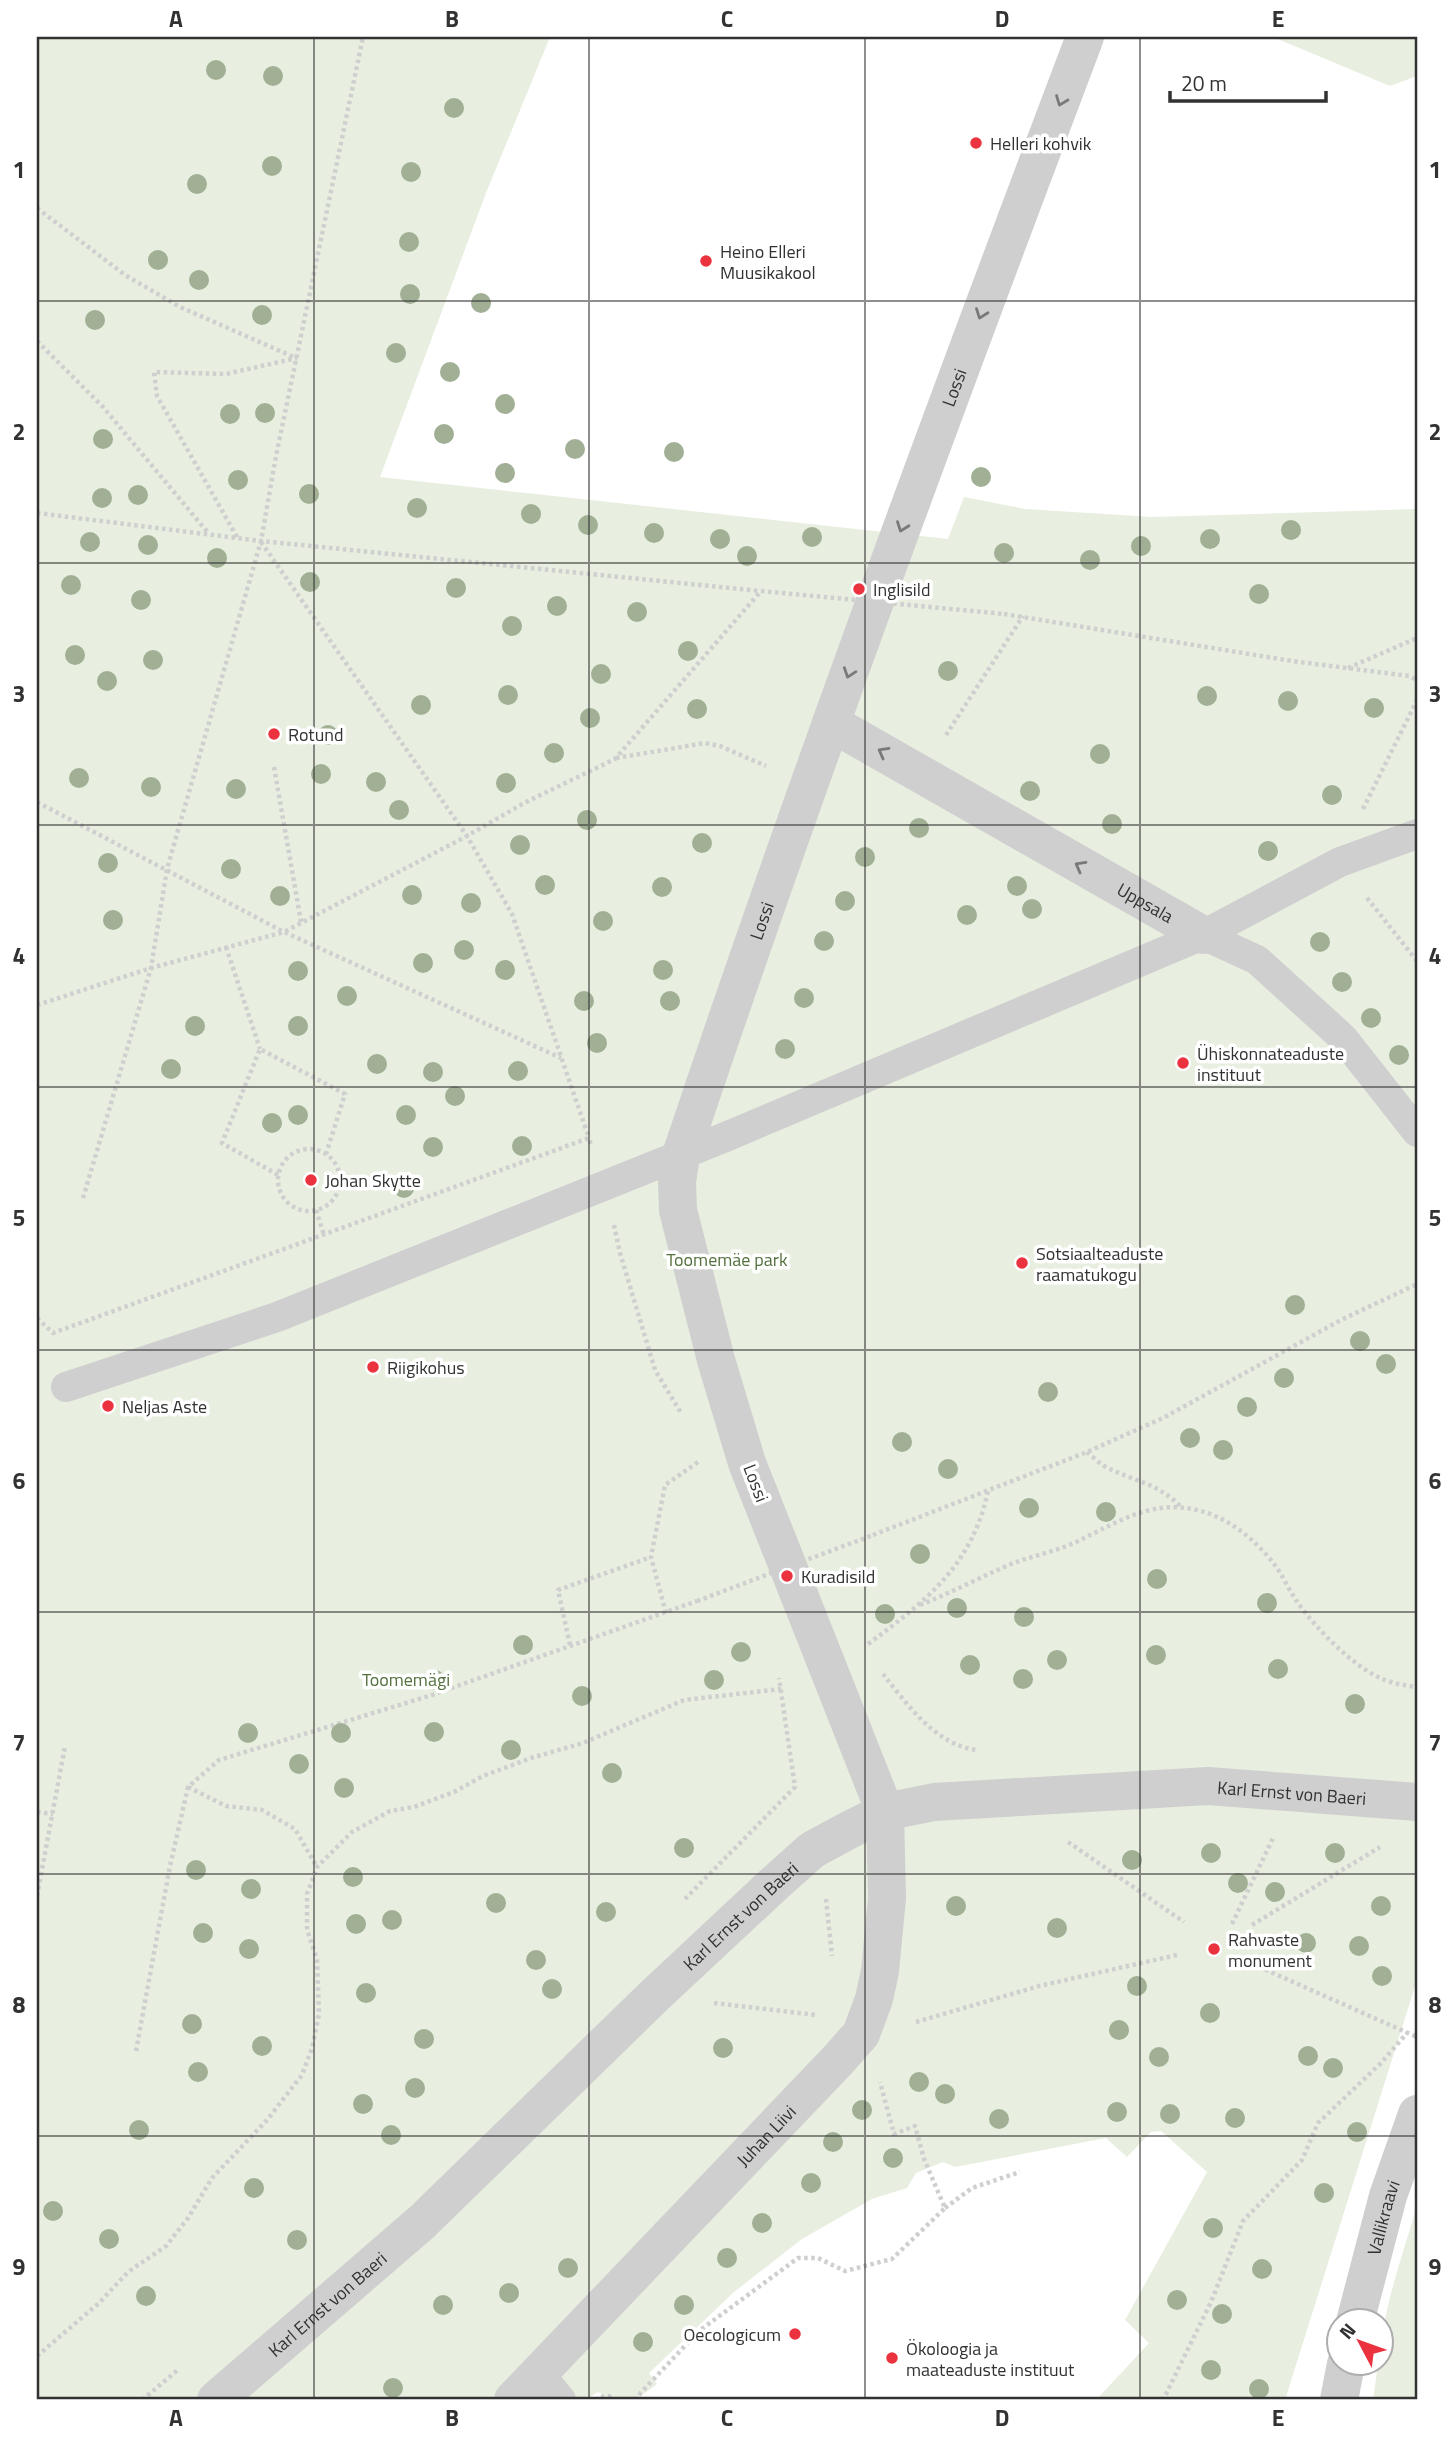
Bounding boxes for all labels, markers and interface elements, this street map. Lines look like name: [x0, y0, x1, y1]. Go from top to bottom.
text: A: [169, 1, 183, 36]
text: B: [445, 1, 459, 36]
text: C: [721, 1, 733, 36]
text: D: [995, 1, 1009, 36]
text: E: [1272, 1, 1284, 36]
scale bar: [1170, 60, 1326, 104]
text: 20 m: [1181, 67, 1227, 99]
one-way arrow: [1055, 94, 1069, 106]
place label: Helleri kohvik: [990, 130, 1092, 157]
marker: Helleri kohvik: [968, 135, 984, 151]
text: 1: [13, 152, 25, 187]
text: 1: [1429, 152, 1441, 187]
place label: Heino Elleri Muusikakool: [720, 238, 816, 286]
marker: Heino Elleri Muusikakool: [698, 253, 714, 269]
one-way arrow: [976, 307, 990, 319]
street label: Lossi: [934, 364, 973, 410]
text: 2: [13, 414, 25, 449]
text: 2: [1429, 414, 1441, 449]
one-way arrow: [896, 520, 910, 532]
place label: Inglisild: [873, 576, 930, 603]
marker: Inglisild: [851, 581, 867, 597]
one-way arrow: [843, 666, 857, 678]
text: 3: [13, 676, 25, 711]
text: 3: [1429, 676, 1441, 711]
place label: Rotund: [288, 721, 343, 748]
marker: Rotund: [266, 726, 282, 742]
one-way arrow: [877, 747, 890, 760]
one-way arrow: [1074, 861, 1087, 874]
street label: Uppsala: [1112, 875, 1179, 929]
street label: Lossi: [742, 898, 780, 943]
text: 4: [13, 938, 25, 973]
text: 4: [1429, 938, 1441, 973]
place label: Ühiskonnateaduste instituut: [1197, 1040, 1344, 1088]
marker: Ühiskonnateaduste instituut: [1175, 1055, 1191, 1071]
place label: Johan Skytte: [325, 1167, 421, 1194]
marker: Johan Skytte: [303, 1172, 319, 1188]
text: 5: [13, 1200, 25, 1235]
text: 5: [1429, 1200, 1441, 1235]
place label: Sotsiaalteaduste raamatukogu: [1036, 1240, 1163, 1288]
park label: Toomemäe park: [666, 1246, 788, 1273]
marker: Sotsiaalteaduste raamatukogu: [1014, 1255, 1030, 1271]
place label: Riigikohus: [387, 1354, 465, 1381]
marker: Riigikohus: [365, 1359, 381, 1375]
place label: Neljas Aste: [122, 1393, 207, 1420]
marker: Neljas Aste: [100, 1398, 116, 1414]
street label: Lossi: [736, 1460, 776, 1506]
text: 6: [13, 1463, 26, 1498]
text: 6: [1429, 1463, 1442, 1498]
place label: Kuradisild: [801, 1563, 875, 1590]
marker: Kuradisild: [779, 1568, 795, 1584]
park label: Toomemägi: [362, 1666, 450, 1693]
text: 7: [13, 1725, 25, 1760]
text: 7: [1429, 1725, 1441, 1760]
street label: Karl Ernst von Baeri: [1216, 1773, 1367, 1812]
street label: Karl Ernst von Baeri: [676, 1855, 804, 1976]
place label: Rahvaste monument: [1228, 1926, 1313, 1974]
marker: Rahvaste monument: [1206, 1941, 1222, 1957]
text: 8: [13, 1987, 26, 2022]
text: 8: [1429, 1987, 1442, 2022]
street label: Juhan Liivi: [730, 2099, 802, 2172]
street label: Vallikraavi: [1360, 2176, 1406, 2258]
street label: Karl Ernst von Baeri: [262, 2245, 393, 2363]
text: 9: [13, 2249, 26, 2284]
text: 9: [1429, 2249, 1442, 2284]
north arrow: [1324, 2308, 1394, 2378]
text: N: [1332, 2316, 1362, 2345]
place label: Oecologicum: [683, 2321, 781, 2348]
marker: Oecologicum: [787, 2326, 803, 2342]
place label: Ökoloogia ja maateaduste instituut: [906, 2335, 1075, 2383]
marker: Ökoloogia ja maateaduste instituut: [884, 2350, 900, 2366]
text: A: [169, 2400, 183, 2435]
text: B: [445, 2400, 459, 2435]
text: C: [721, 2400, 733, 2435]
text: D: [995, 2400, 1009, 2435]
text: E: [1272, 2400, 1284, 2435]

